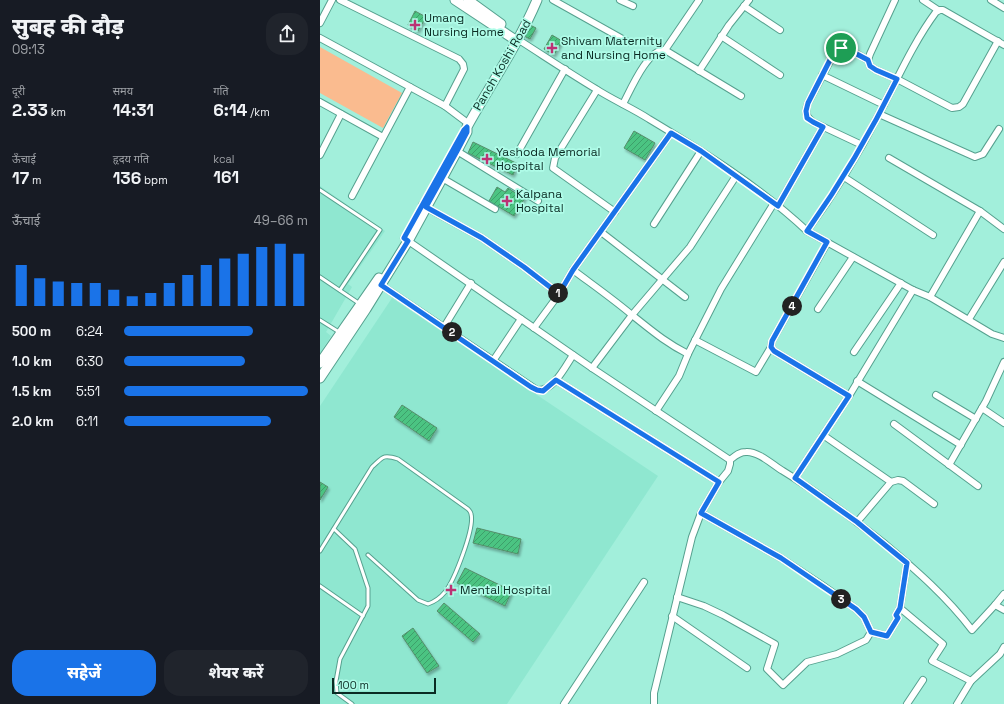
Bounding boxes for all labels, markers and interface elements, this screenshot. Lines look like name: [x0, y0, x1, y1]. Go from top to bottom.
place label: Umang Nursing Home: [424, 10, 504, 40]
text: सुबह की दौड़: [12, 12, 124, 40]
button: share: [266, 13, 308, 55]
street label: Panch Koshi Road: [469, 17, 535, 113]
marker: Umang Nursing Home: [409, 19, 421, 31]
pin: [824, 31, 858, 65]
place label: Shivam Maternity and Nursing Home: [561, 33, 666, 63]
icon: arrive: [830, 37, 852, 59]
text: 09:13: [12, 41, 45, 58]
marker: Shivam Maternity and Nursing Home: [546, 42, 558, 54]
text: दूरी: [12, 84, 25, 98]
text: समय: [113, 84, 133, 98]
text: गति: [213, 84, 229, 98]
text: 2.33: [12, 99, 48, 121]
text: 14:31: [113, 99, 154, 121]
text: 6:14: [213, 99, 247, 121]
text: km: [48, 105, 66, 119]
text: /km: [247, 105, 270, 119]
place label: Yashoda Memorial Hospital: [496, 144, 601, 174]
text: ऊँचाई: [12, 152, 36, 166]
text: हृदय गति: [113, 152, 149, 166]
text: kcal: [213, 152, 235, 166]
marker: Yashoda Memorial Hospital: [481, 153, 493, 165]
text: 161: [213, 166, 239, 188]
text: 17: [12, 167, 29, 189]
text: 136: [113, 167, 141, 189]
text: m: [29, 173, 41, 187]
text: bpm: [141, 173, 168, 187]
place label: Kalpana Hospital: [516, 186, 564, 216]
marker: Kalpana Hospital: [501, 195, 513, 207]
text: ऊँचाई: [12, 212, 40, 229]
text: 49–66 m: [254, 212, 308, 229]
pin: 1: [548, 283, 568, 303]
text: 1: [556, 286, 560, 300]
pin: 4: [782, 296, 802, 316]
text: 4: [789, 299, 796, 313]
pin: 2: [442, 322, 462, 342]
text: 500 m: [12, 323, 51, 340]
text: 6:24: [76, 323, 103, 340]
text: 2: [449, 325, 455, 339]
text: 1.0 km: [12, 353, 52, 370]
text: 6:30: [76, 353, 103, 370]
text: 1.5 km: [12, 383, 51, 400]
text: 5:51: [76, 383, 100, 400]
text: 2.0 km: [12, 413, 54, 430]
text: 6:11: [76, 413, 98, 430]
place label: Mental Hospital: [460, 582, 551, 598]
marker: Mental Hospital: [445, 584, 457, 596]
pin: 3: [831, 589, 851, 609]
text: 3: [838, 592, 844, 606]
button: सहेजें: [12, 650, 156, 696]
button: शेयर करें: [164, 650, 308, 696]
scale bar: [332, 676, 436, 695]
text: 100 m: [338, 678, 369, 692]

